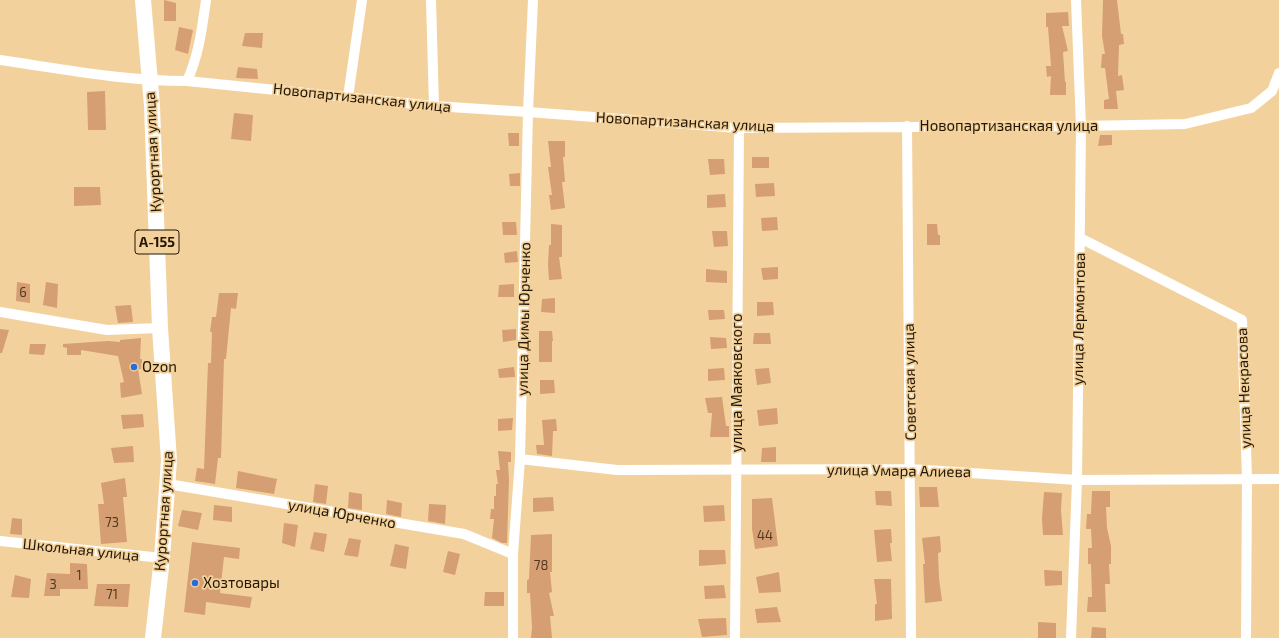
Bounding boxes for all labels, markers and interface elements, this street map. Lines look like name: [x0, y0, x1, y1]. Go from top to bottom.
street label: Новопартизанская улица: [272, 80, 452, 116]
street label: Курортная улица: [141, 91, 165, 213]
street label: Новопартизанская улица: [595, 108, 775, 136]
street label: Новопартизанская улица: [920, 117, 1098, 135]
road number: А-155: [135, 230, 179, 254]
street label: улица Димы Юрченко: [514, 242, 534, 396]
street label: улица Лермонтова: [1069, 253, 1089, 385]
house number: 6: [19, 285, 27, 301]
street label: улица Маяковского: [728, 314, 746, 452]
street label: Советская улица: [900, 323, 920, 441]
street label: улица Некрасова: [1233, 327, 1255, 449]
place label: Ozon: [142, 358, 177, 376]
marker: Ozon: [129, 362, 139, 372]
street label: Курортная улица: [151, 450, 177, 572]
street label: улица Умара Алиева: [827, 461, 971, 481]
street label: улица Юрченко: [287, 496, 397, 532]
house number: 73: [105, 515, 119, 531]
house number: 44: [757, 528, 773, 544]
street label: Школьная улица: [22, 535, 140, 565]
house number: 78: [534, 558, 548, 574]
house number: 1: [76, 568, 82, 584]
place label: Хозтовары: [203, 574, 280, 592]
house number: 3: [49, 577, 57, 593]
marker: Хозтовары: [190, 578, 200, 588]
house number: 71: [106, 587, 118, 603]

